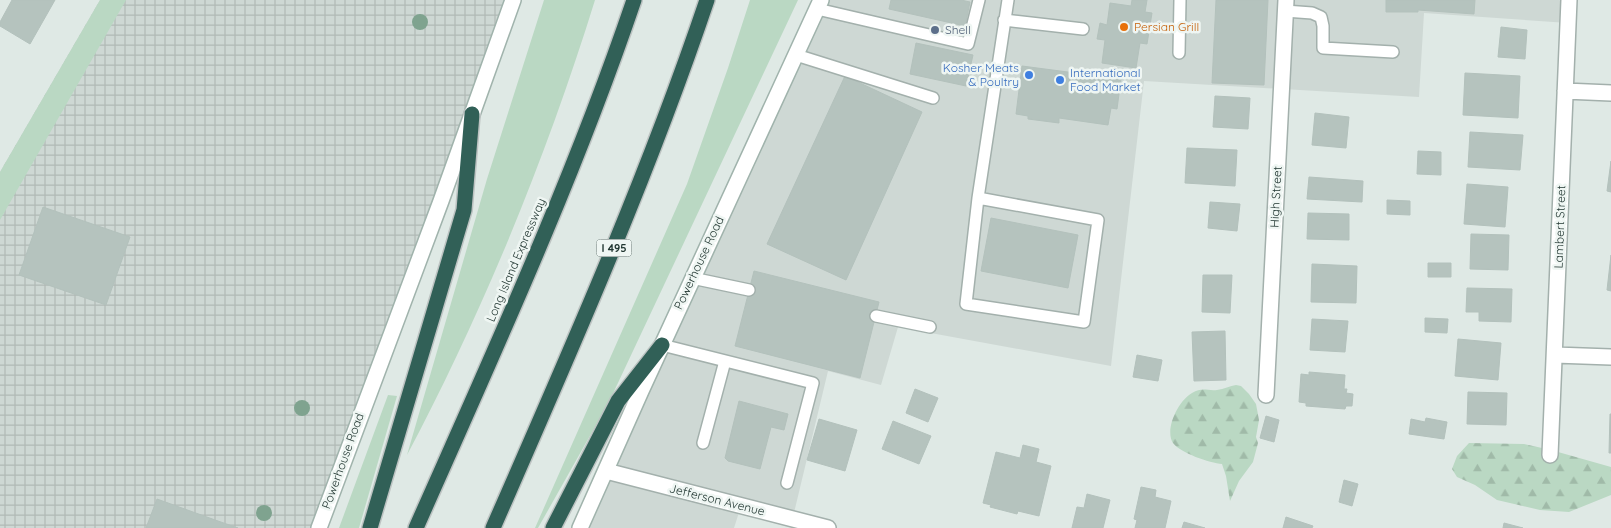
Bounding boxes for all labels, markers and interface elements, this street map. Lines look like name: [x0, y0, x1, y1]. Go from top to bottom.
place label: Persian Grill: [1134, 19, 1199, 34]
marker: Persian Grill: [1118, 21, 1130, 33]
place label: Shell: [945, 22, 971, 37]
marker: Shell: [929, 24, 941, 36]
place label: Kosher Meats & Poultry: [943, 60, 1019, 89]
place label: International Food Market: [1070, 65, 1140, 94]
marker: Kosher Meats & Poultry: [1023, 69, 1035, 81]
marker: International Food Market: [1054, 74, 1066, 86]
street label: High Street: [1266, 166, 1285, 228]
street label: Lambert Street: [1551, 185, 1568, 269]
street label: Long Island Expressway: [483, 196, 548, 324]
street label: Powerhouse Road: [670, 214, 727, 312]
road number: I 495: [596, 240, 632, 256]
street label: Powerhouse Road: [318, 411, 367, 511]
street label: Jefferson Avenue: [668, 480, 767, 519]

